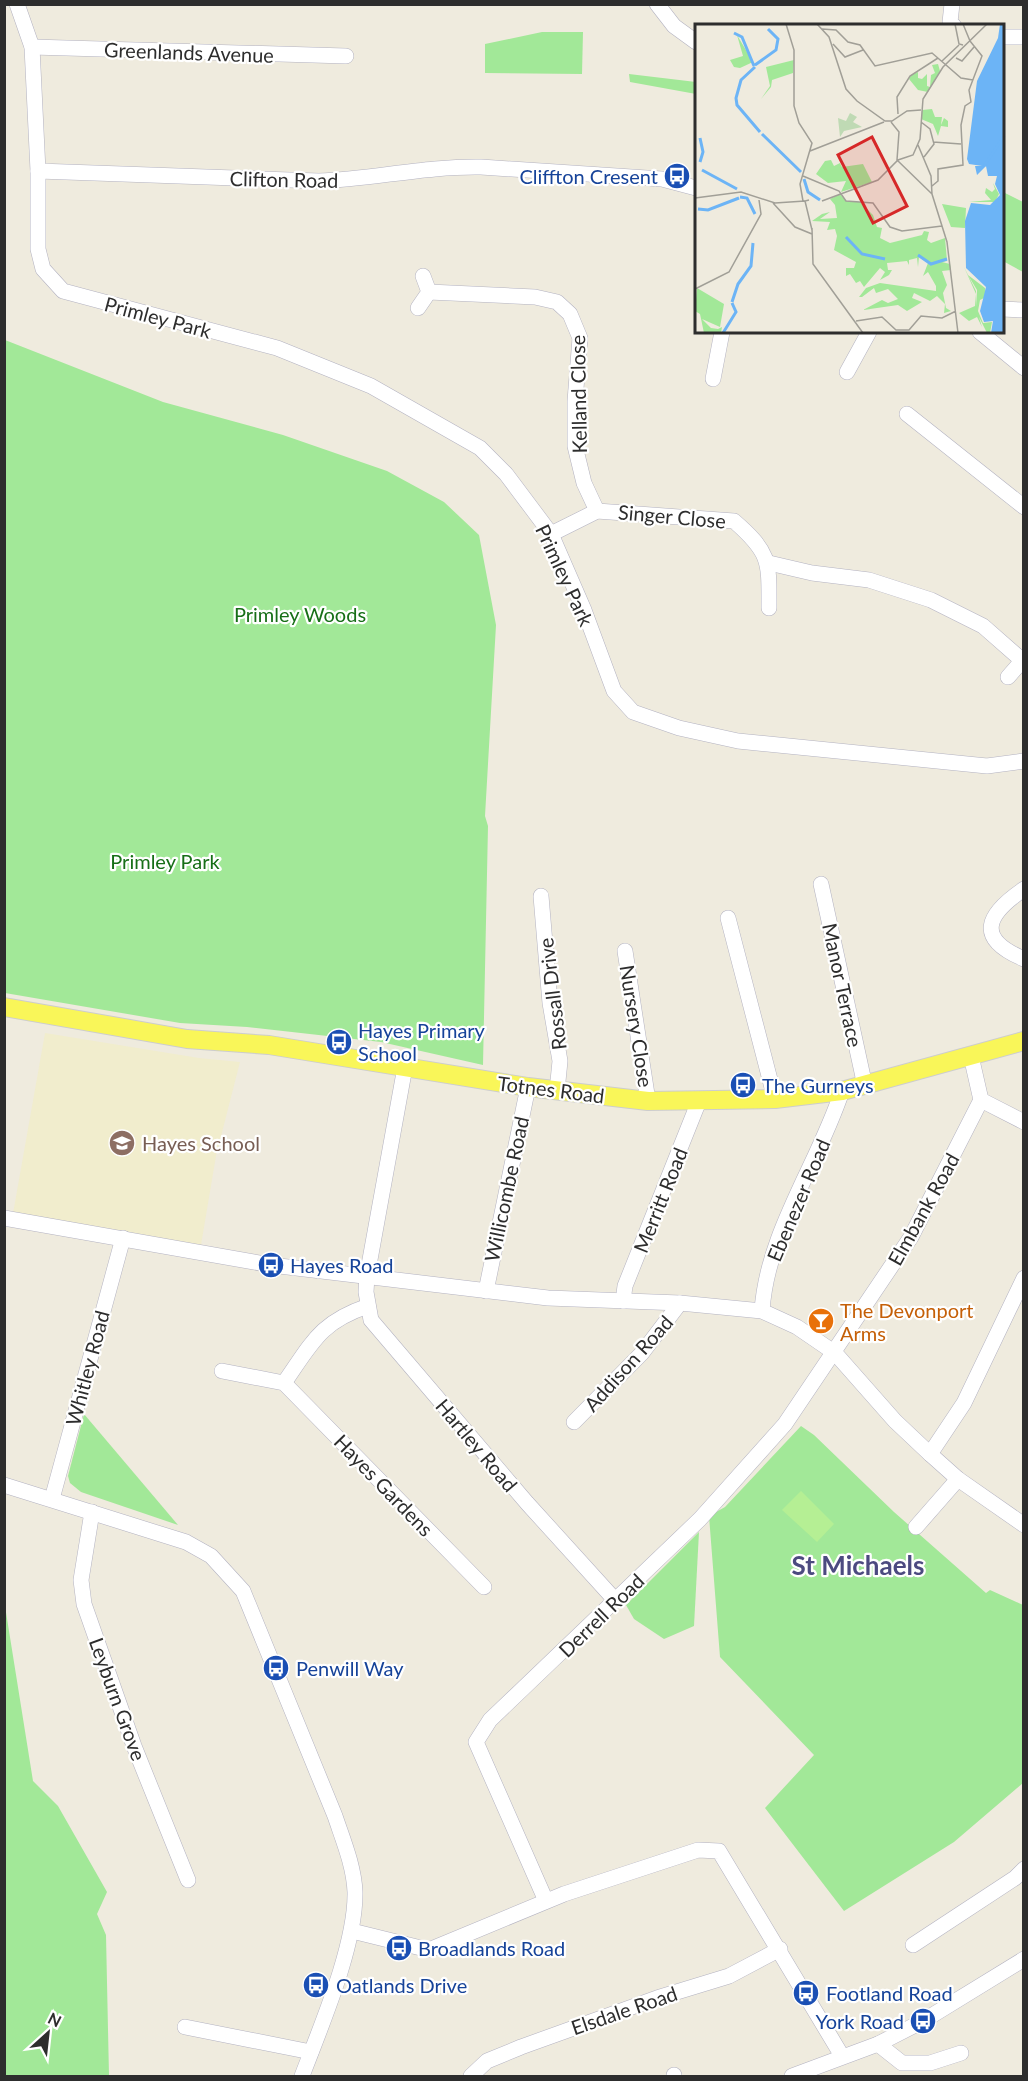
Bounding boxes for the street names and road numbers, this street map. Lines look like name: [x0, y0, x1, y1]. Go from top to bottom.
street label: Greenlands Avenue: [104, 37, 274, 67]
street label: Clifton Road: [230, 166, 338, 192]
street label: Primley Park: [102, 291, 215, 343]
street label: Kelland Close: [565, 335, 591, 453]
street label: Singer Close: [617, 499, 727, 533]
street label: Primley Park: [531, 520, 599, 630]
street label: Manor Terrace: [818, 921, 868, 1049]
street label: Rossall Drive: [533, 937, 571, 1051]
street label: Nursery Close: [615, 963, 659, 1089]
street label: Totnes Road: [496, 1071, 606, 1107]
street label: Willicombe Road: [479, 1114, 533, 1264]
street label: Ebenezer Road: [761, 1135, 835, 1265]
street label: Merritt Road: [628, 1144, 692, 1256]
street label: Elmbank Road: [882, 1149, 964, 1269]
street label: Whitley Road: [60, 1308, 114, 1428]
street label: Addison Road: [579, 1310, 677, 1416]
street label: Hartley Road: [431, 1394, 523, 1496]
street label: Hayes Gardens: [330, 1429, 438, 1541]
street label: Derrell Road: [553, 1568, 649, 1662]
street label: Leyburn Grove: [85, 1634, 151, 1764]
street label: Elsdale Road: [568, 1981, 680, 2039]

